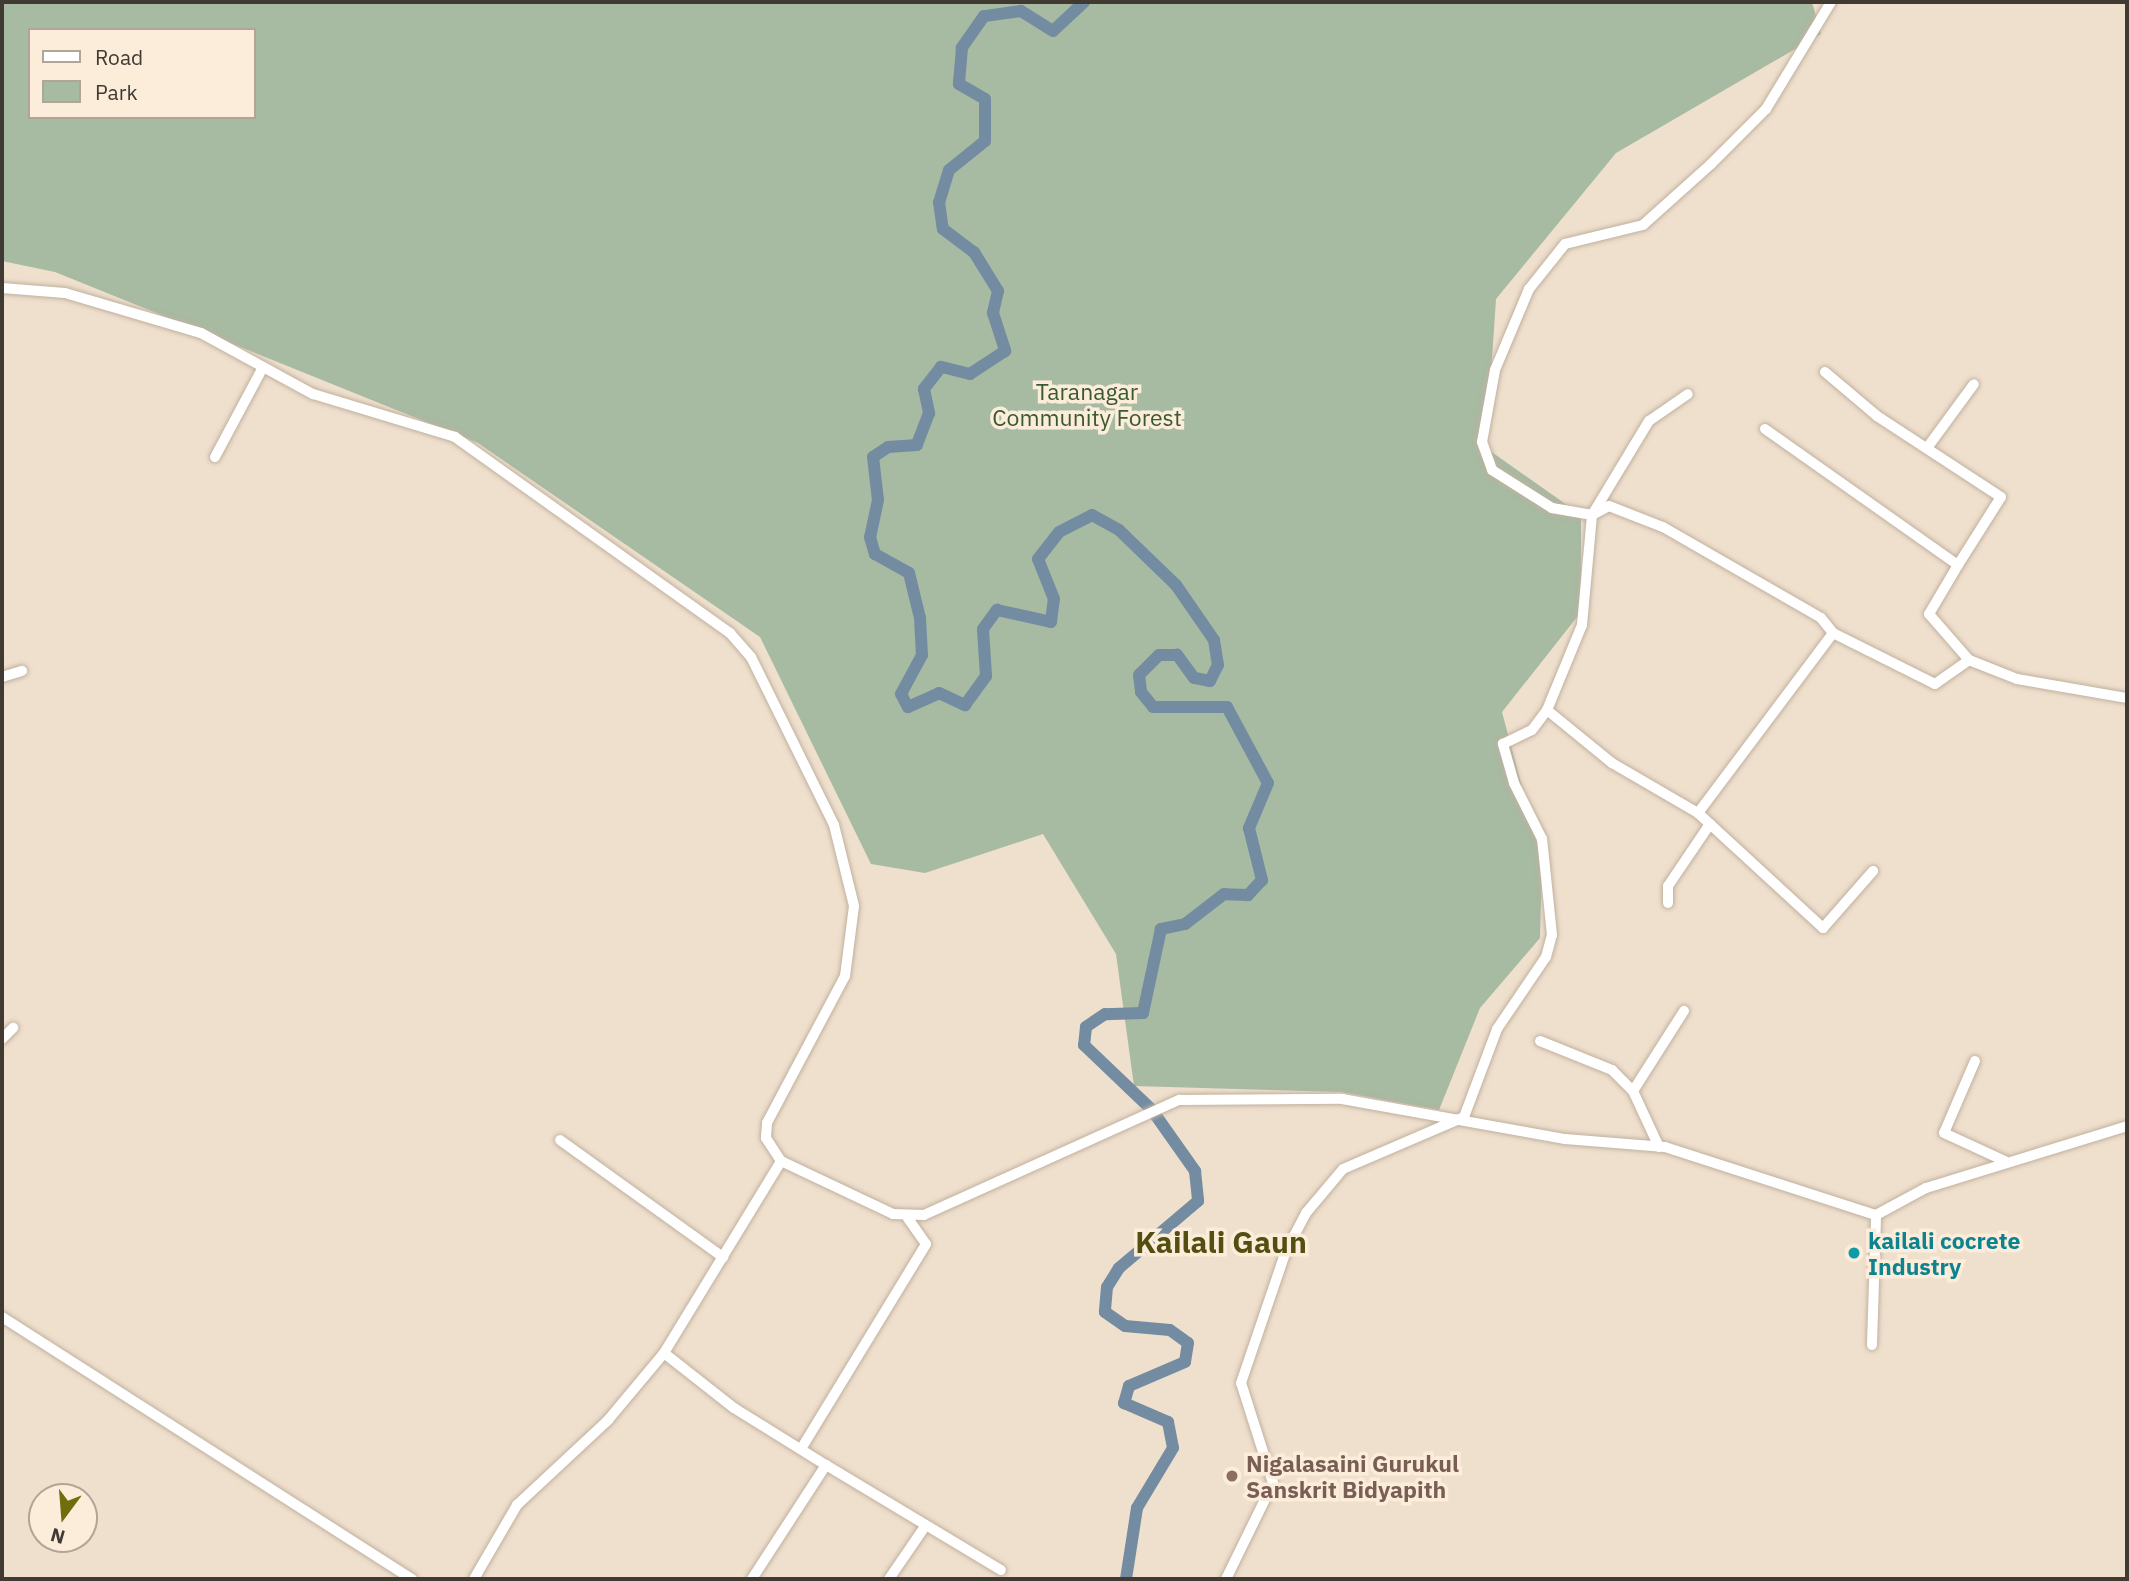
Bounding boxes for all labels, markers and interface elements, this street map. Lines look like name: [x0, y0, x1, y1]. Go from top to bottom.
legend: [28, 28, 256, 119]
text: Road: [95, 43, 143, 71]
text: Park: [95, 78, 138, 106]
park label: Taranagar Community Forest: [992, 377, 1182, 431]
district label: Kailali Gaun: [1135, 1224, 1307, 1260]
place label: kailali cocrete Industry: [1868, 1226, 2020, 1280]
marker: kailali cocrete Industry: [1846, 1245, 1862, 1261]
place label: Nigalasaini Gurukul Sanskrit Bidyapith: [1246, 1449, 1459, 1503]
marker: Nigalasaini Gurukul Sanskrit Bidyapith: [1224, 1468, 1240, 1484]
north arrow: [28, 1483, 98, 1553]
text: N: [48, 1523, 68, 1550]

